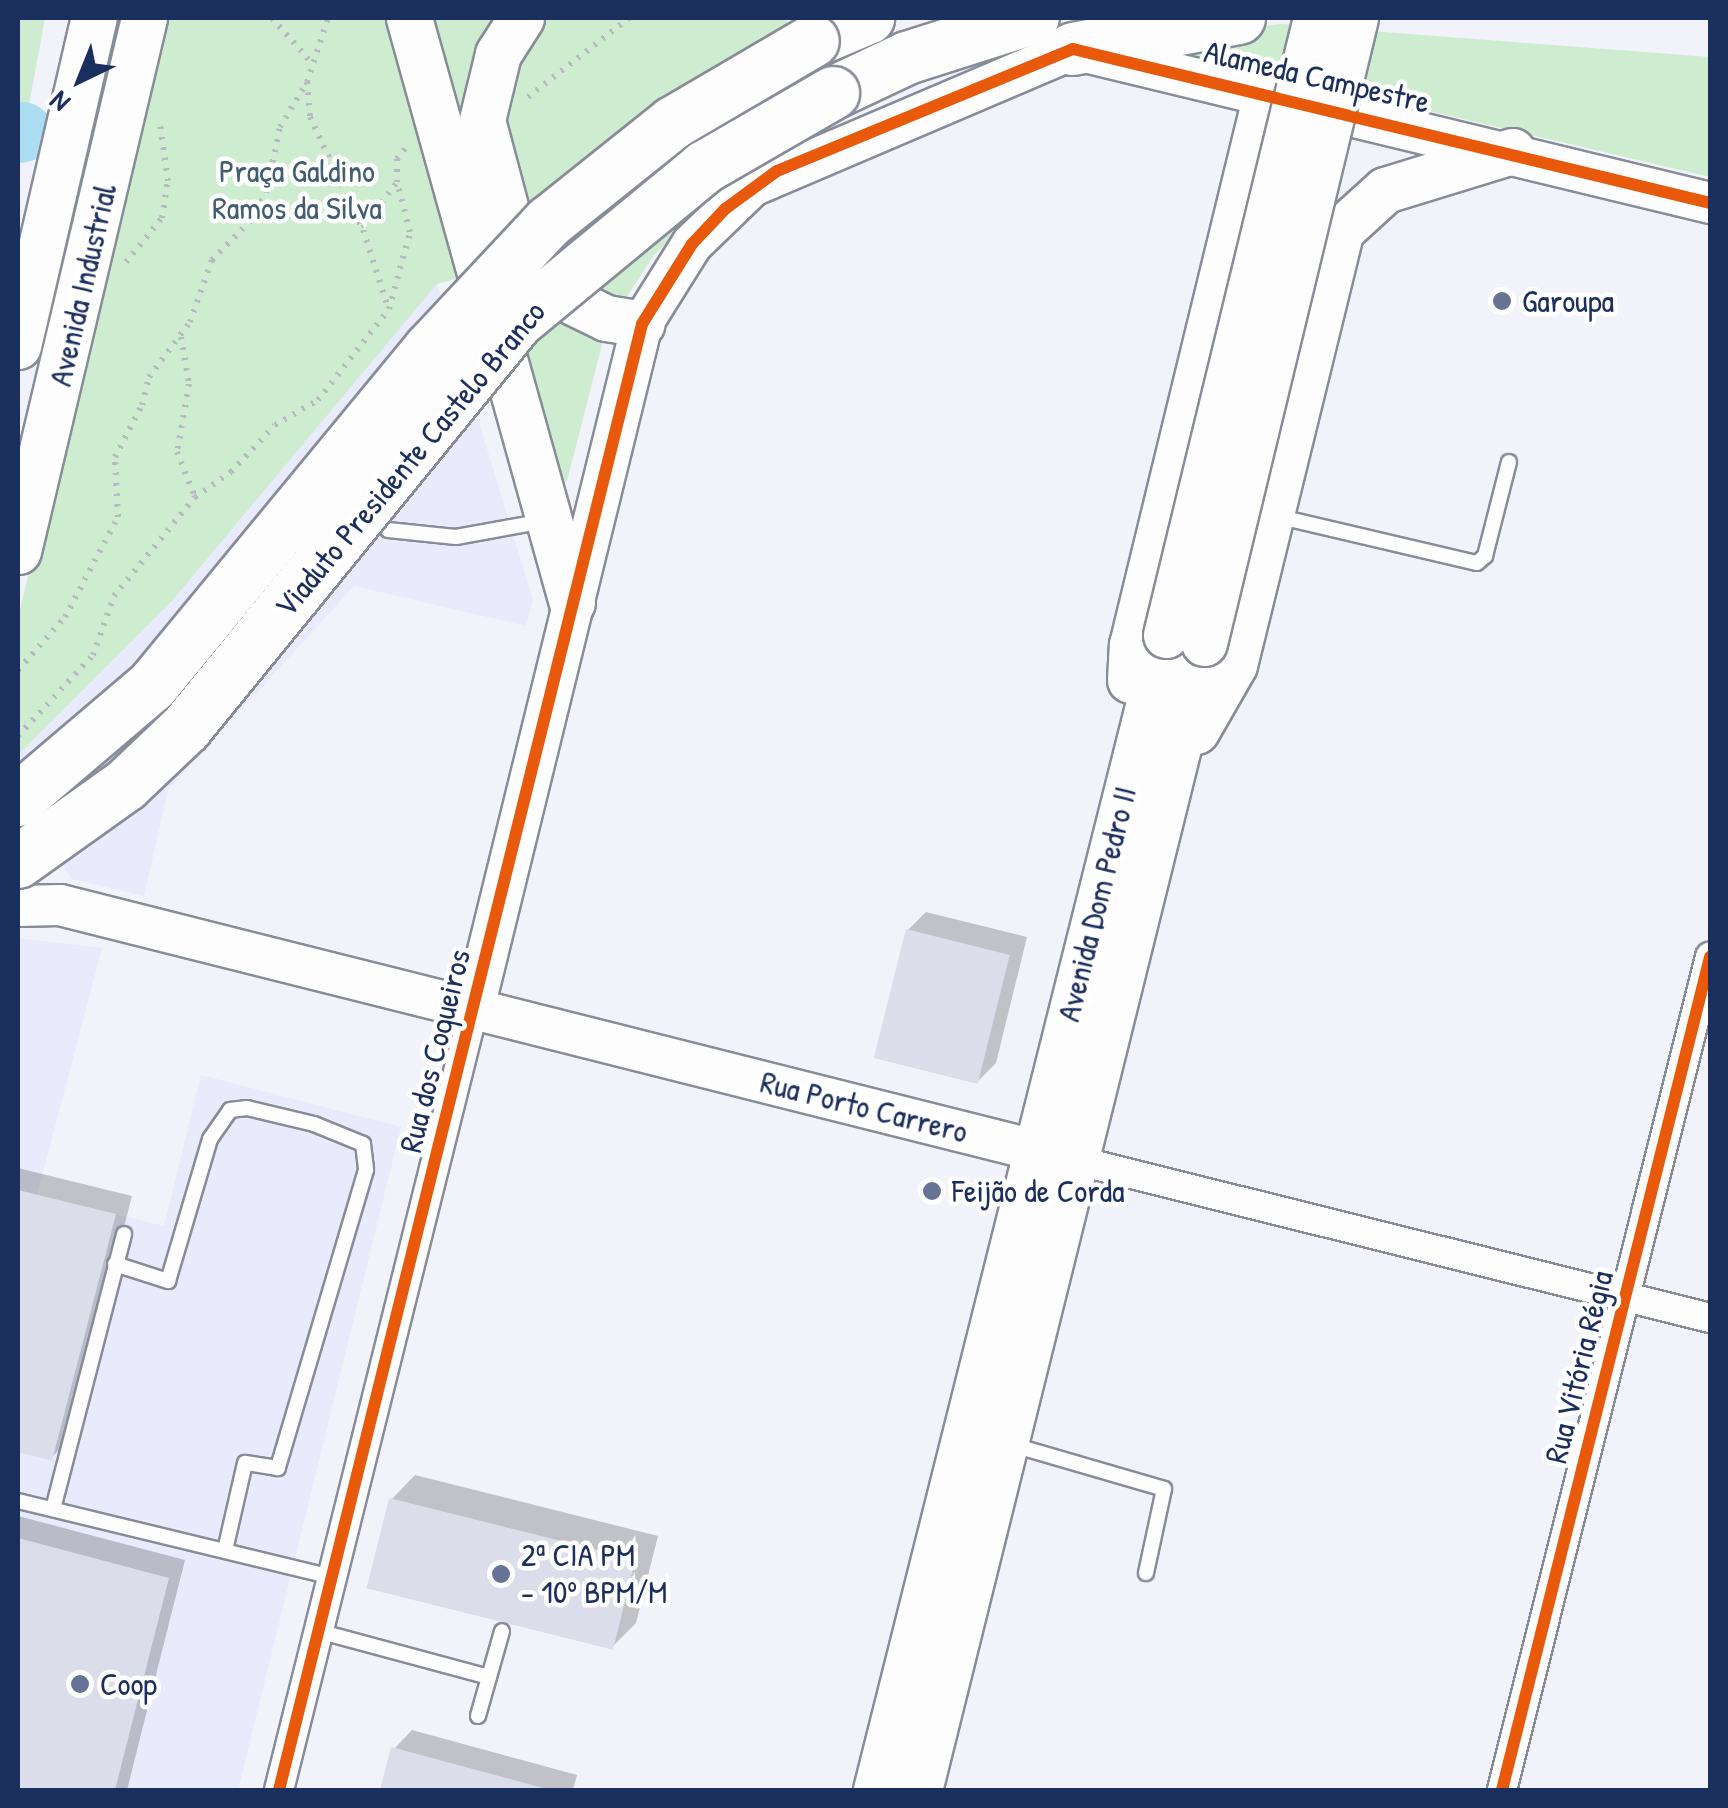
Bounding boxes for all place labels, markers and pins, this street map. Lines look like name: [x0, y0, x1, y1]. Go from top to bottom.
place label: Garoupa: [1522, 282, 1614, 320]
marker: Garoupa: [1491, 290, 1513, 312]
place label: Feijão de Corda: [952, 1172, 1125, 1210]
marker: Feijão de Corda: [921, 1180, 943, 1202]
place label: 2ª CIA PM - 10º BPM/M: [521, 1537, 667, 1612]
marker: 2ª CIA PM - 10º BPM/M: [490, 1563, 512, 1585]
place label: Coop: [100, 1665, 157, 1703]
marker: Coop: [69, 1673, 91, 1695]

